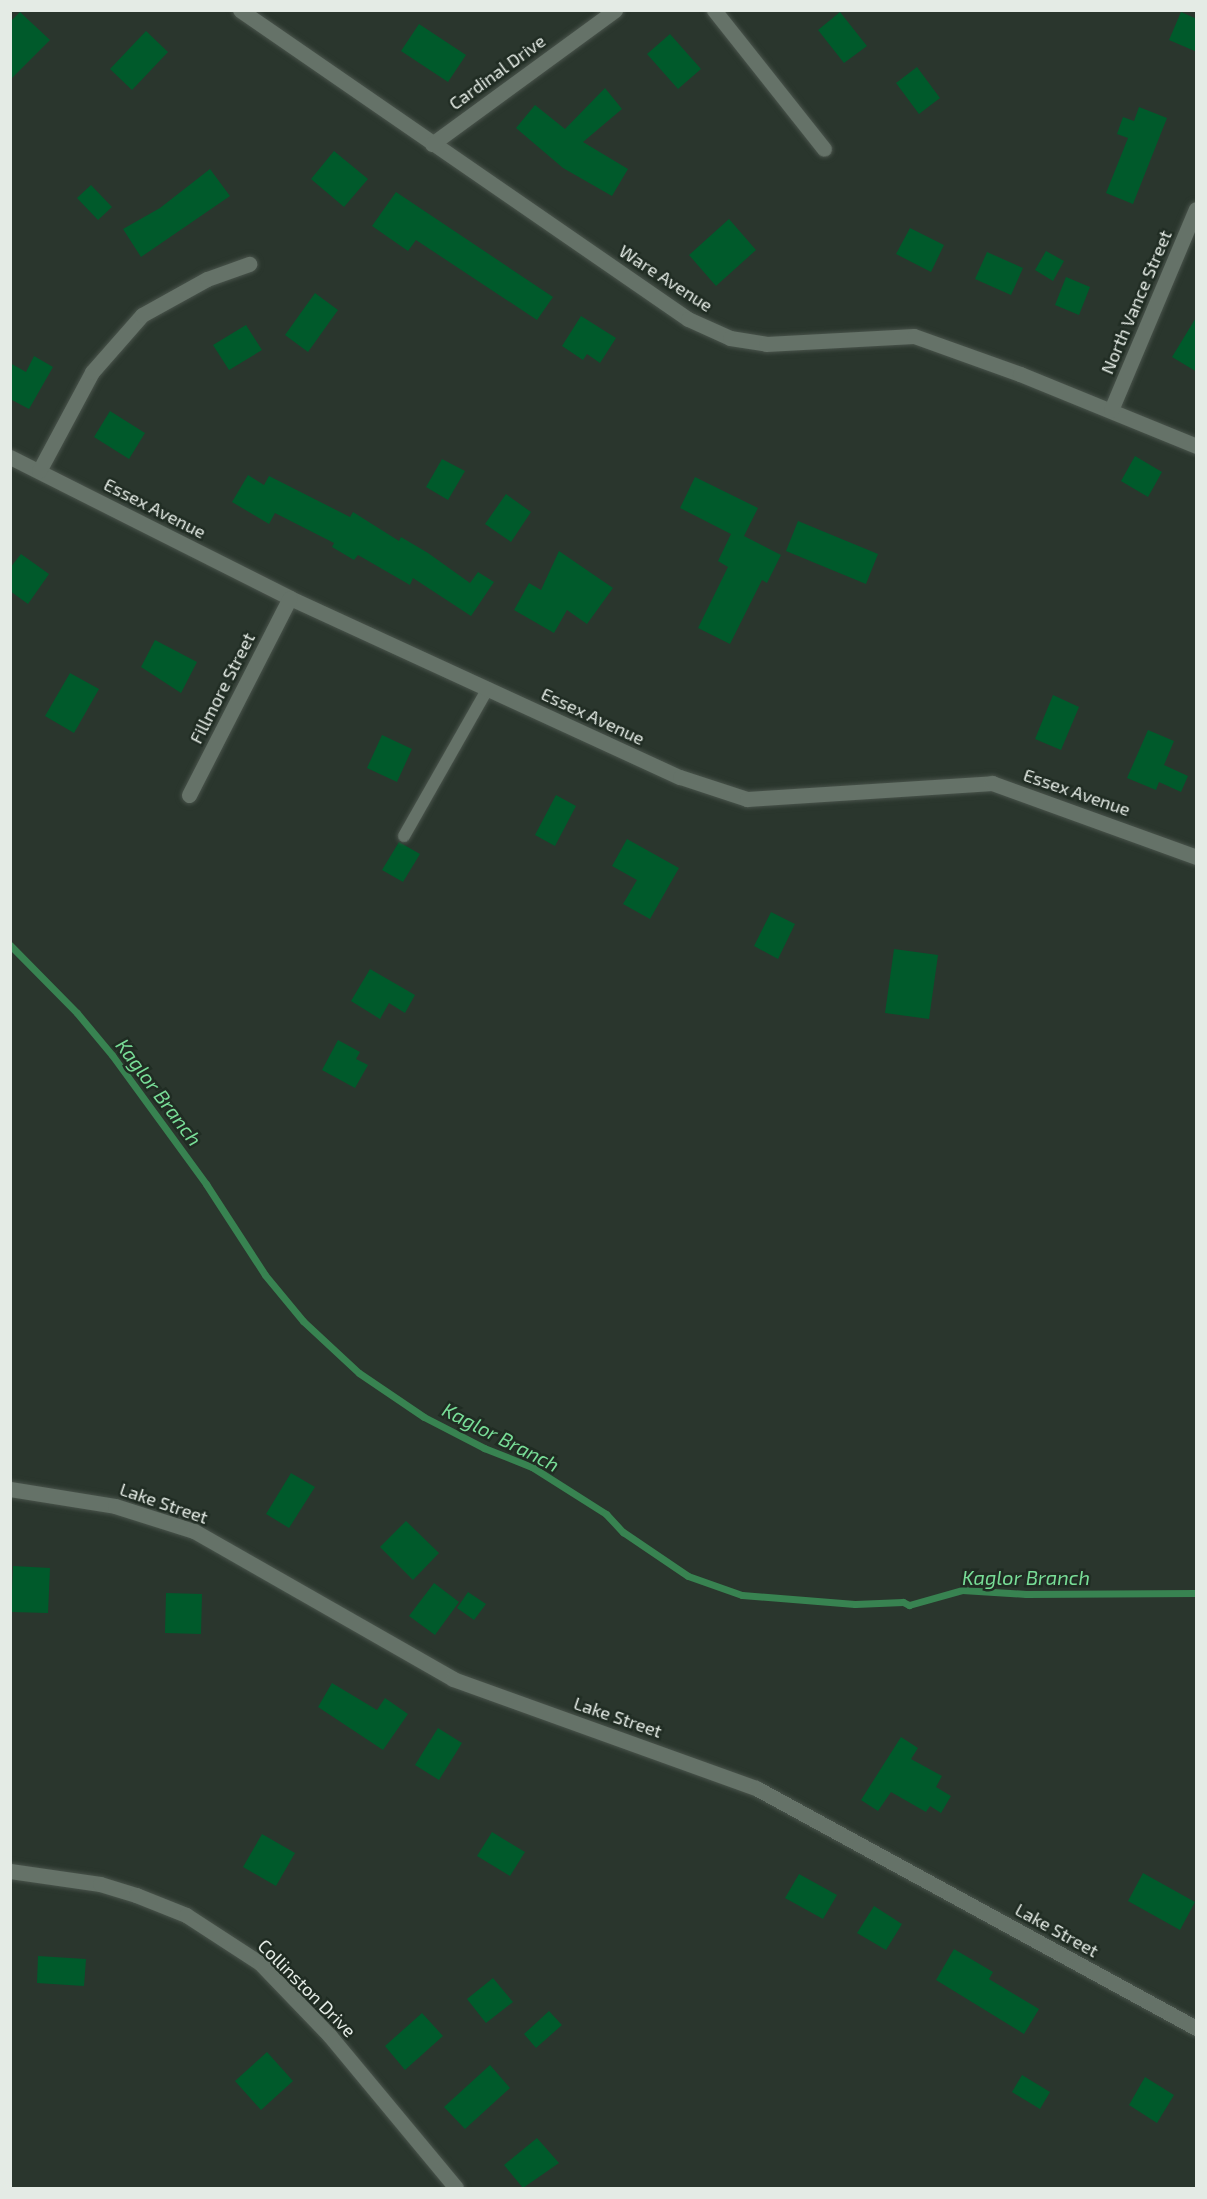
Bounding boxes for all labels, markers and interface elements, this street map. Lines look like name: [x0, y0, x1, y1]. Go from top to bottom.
street label: Cardinal Drive: [444, 30, 550, 114]
street label: North Vance Street: [1096, 227, 1176, 377]
street label: Ware Avenue: [615, 240, 717, 316]
street label: Essex Avenue: [100, 473, 210, 543]
street label: Fillmore Street: [185, 629, 259, 747]
street label: Essex Avenue: [538, 683, 648, 749]
street label: Essex Avenue: [1021, 764, 1133, 820]
water label: Kaglor Branch: [111, 1033, 207, 1151]
water label: Kaglor Branch: [438, 1397, 564, 1477]
street label: Lake Street: [117, 1478, 211, 1528]
water label: Kaglor Branch: [962, 1565, 1090, 1589]
street label: Lake Street: [571, 1692, 665, 1742]
street label: Lake Street: [1012, 1898, 1102, 1962]
street label: Collinston Drive: [254, 1935, 360, 2041]

